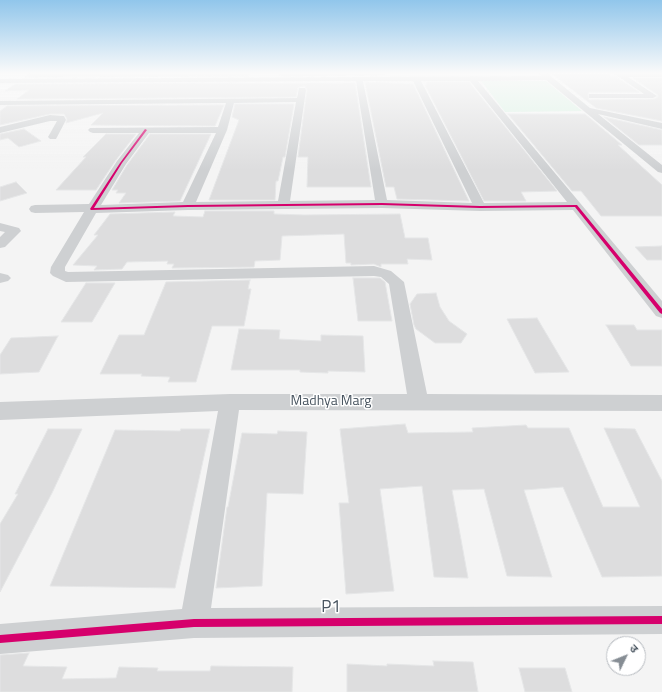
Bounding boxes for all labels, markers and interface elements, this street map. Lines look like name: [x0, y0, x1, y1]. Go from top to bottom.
street label: Madhya Marg: [290, 394, 372, 410]
street label: P1: [321, 598, 341, 618]
north arrow: [606, 636, 646, 676]
text: उ: [626, 641, 642, 656]

